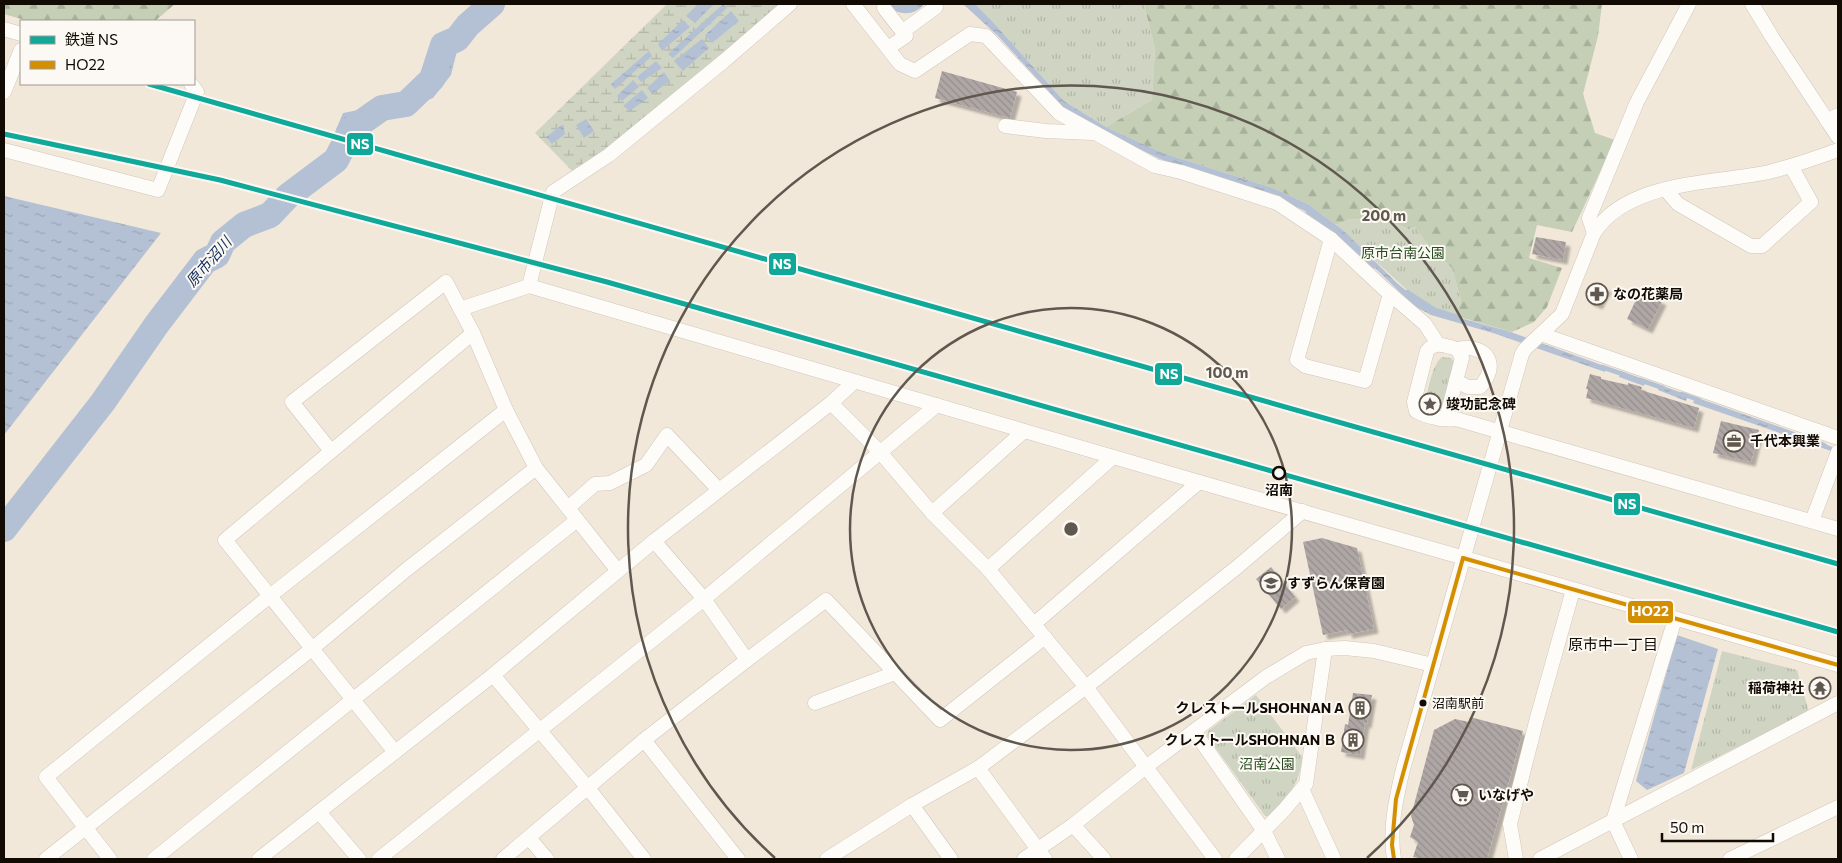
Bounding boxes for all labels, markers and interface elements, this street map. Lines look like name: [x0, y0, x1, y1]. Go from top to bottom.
legend: [20, 20, 195, 85]
text: 鉄道 NS: [65, 30, 118, 48]
text: HO22: [65, 55, 105, 73]
line badge: NS: [346, 132, 374, 156]
text: NS: [351, 135, 369, 152]
text: 200 m: [1362, 206, 1406, 224]
water label: 原市沼川: [182, 231, 236, 290]
park label: 原市台南公園: [1361, 244, 1445, 261]
line badge: NS: [768, 252, 797, 276]
text: NS: [773, 255, 791, 272]
pharmacy icon: なの花薬局: [1585, 282, 1609, 306]
place label: なの花薬局: [1613, 285, 1683, 302]
line badge: NS: [1154, 362, 1183, 386]
text: 100 m: [1206, 363, 1248, 381]
text: NS: [1160, 365, 1178, 382]
place icon: 竣功記念碑: [1418, 392, 1442, 416]
place label: 竣功記念碑: [1446, 395, 1516, 412]
office icon: 千代本興業: [1722, 429, 1746, 453]
place label: 千代本興業: [1750, 432, 1820, 449]
marker: 沼南: [1272, 466, 1286, 480]
place label: 沼南: [1265, 481, 1293, 498]
line badge: NS: [1613, 492, 1641, 516]
text: NS: [1618, 495, 1636, 512]
centre of rings: [1062, 520, 1080, 538]
school or university icon: すずらん保育園: [1259, 571, 1283, 595]
place label: すずらん保育園: [1287, 574, 1385, 591]
line badge: HO22: [1627, 600, 1674, 624]
text: HO22: [1631, 602, 1669, 619]
district label: 原市中一丁目: [1568, 635, 1658, 653]
temple icon: 稲荷神社: [1808, 676, 1832, 700]
place label: 稲荷神社: [1748, 679, 1804, 696]
place label: 沼南駅前: [1432, 695, 1484, 711]
building icon: クレストールSHOHNAN A: [1348, 696, 1372, 720]
marker: 沼南駅前: [1418, 698, 1428, 708]
place label: クレストールSHOHNAN A: [1175, 699, 1344, 716]
building icon: クレストールSHOHNAN Ｂ: [1341, 728, 1365, 752]
place label: クレストールSHOHNAN Ｂ: [1164, 731, 1337, 748]
park label: 沼南公園: [1239, 755, 1295, 772]
supermarket icon: いなげや: [1450, 783, 1474, 807]
place label: いなげや: [1478, 786, 1534, 803]
scale bar: [1662, 810, 1773, 842]
text: 50 m: [1670, 818, 1704, 836]

